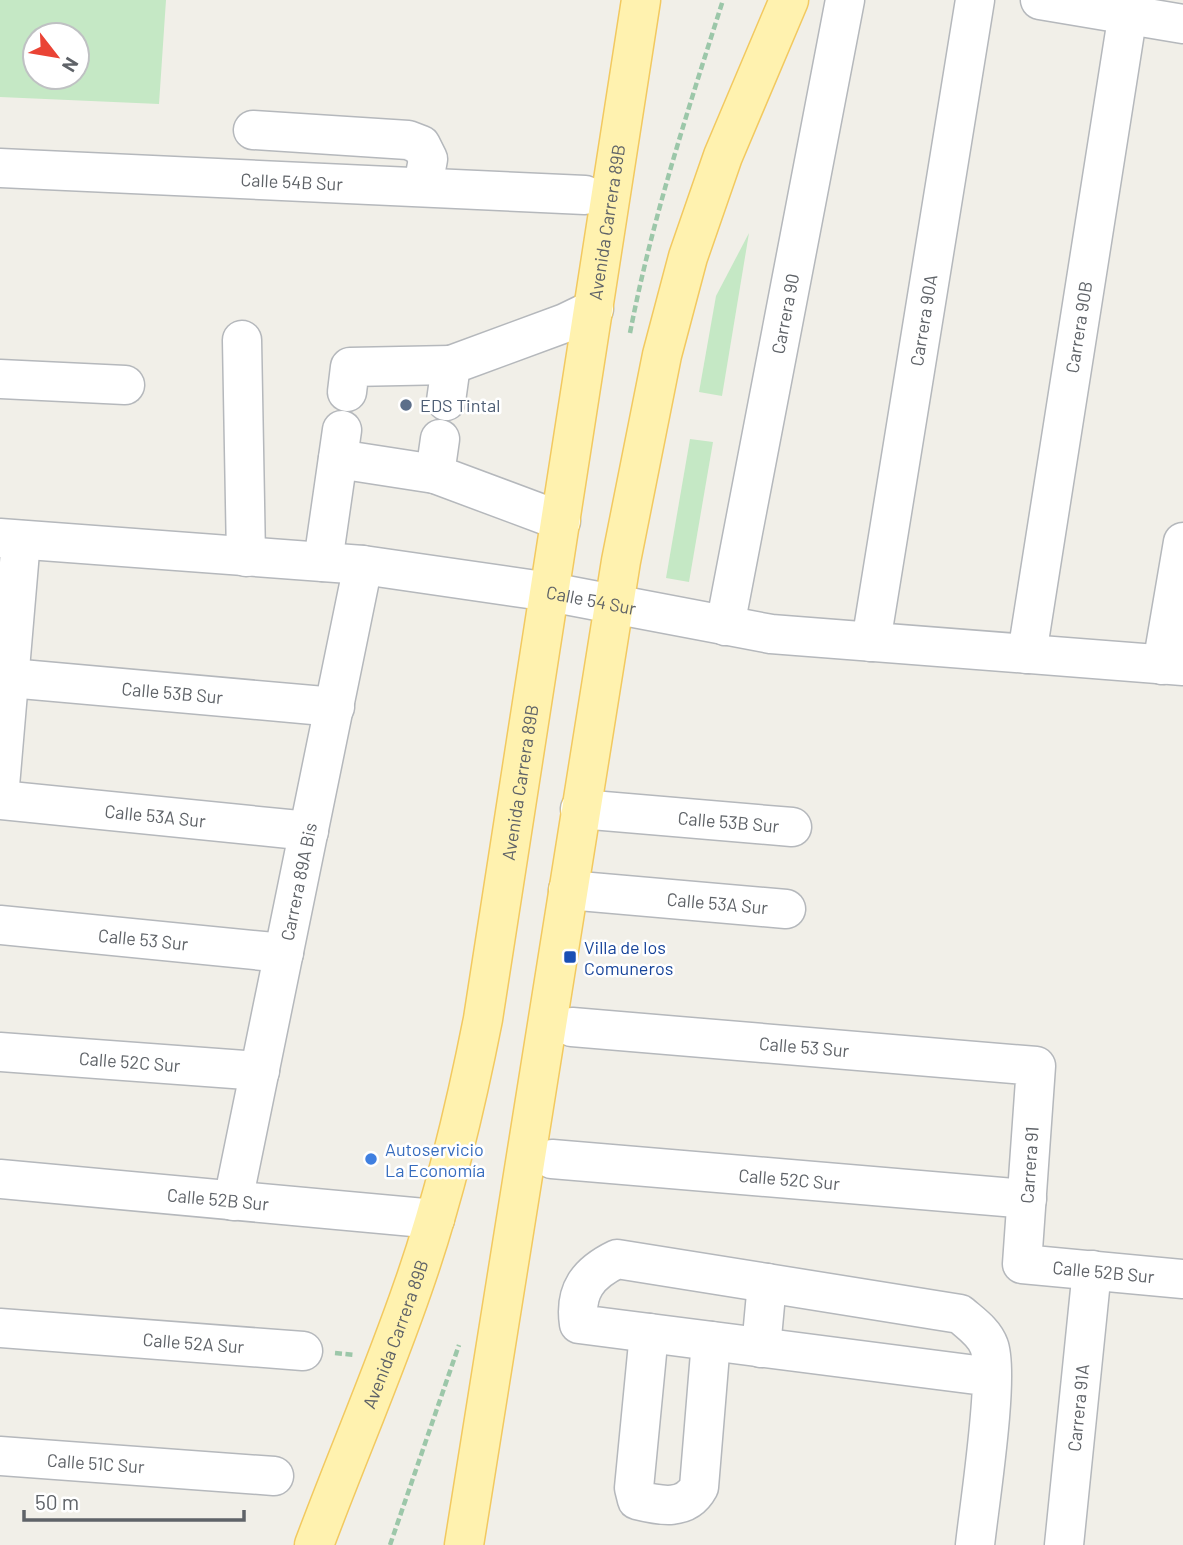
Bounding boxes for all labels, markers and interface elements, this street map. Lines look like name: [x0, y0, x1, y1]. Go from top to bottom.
north arrow: [21, 21, 91, 91]
text: N: [58, 54, 84, 76]
street label: Avenida Carrera 89B: [584, 143, 629, 302]
street label: Calle 54B Sur: [240, 168, 344, 195]
street label: Carrera 90: [766, 272, 803, 356]
street label: Carrera 90A: [905, 273, 941, 368]
street label: Carrera 90B: [1060, 279, 1097, 375]
place label: EDS Tintal: [420, 394, 500, 416]
marker: EDS Tintal: [398, 397, 414, 413]
street label: Calle 54 Sur: [545, 581, 639, 619]
street label: Calle 53B Sur: [121, 677, 224, 708]
street label: Avenida Carrera 89B: [497, 703, 543, 862]
street label: Calle 53A Sur: [104, 800, 207, 832]
street label: Calle 53B Sur: [677, 806, 781, 837]
street label: Carrera 89A Bis: [276, 821, 321, 943]
street label: Calle 53A Sur: [666, 888, 769, 918]
street label: Calle 53 Sur: [97, 924, 190, 955]
place label: Villa de los Comuneros: [584, 936, 673, 979]
marker: Villa de los Comuneros: [562, 949, 578, 965]
street label: Calle 53 Sur: [758, 1032, 851, 1061]
street label: Calle 52C Sur: [78, 1047, 182, 1076]
street label: Carrera 91: [1015, 1126, 1043, 1204]
place label: Autoservicio La Economía: [385, 1138, 485, 1181]
marker: Autoservicio La Economía: [363, 1151, 379, 1167]
street label: Calle 52C Sur: [738, 1164, 841, 1194]
street label: Calle 52B Sur: [166, 1183, 270, 1215]
street label: Calle 52B Sur: [1052, 1256, 1156, 1287]
street label: Avenida Carrera 89B: [357, 1257, 433, 1412]
street label: Calle 52A Sur: [142, 1328, 245, 1358]
street label: Carrera 91A: [1063, 1363, 1093, 1453]
street label: Calle 51C Sur: [46, 1448, 146, 1478]
scale bar: [24, 1478, 245, 1522]
text: 50 m: [35, 1489, 79, 1514]

